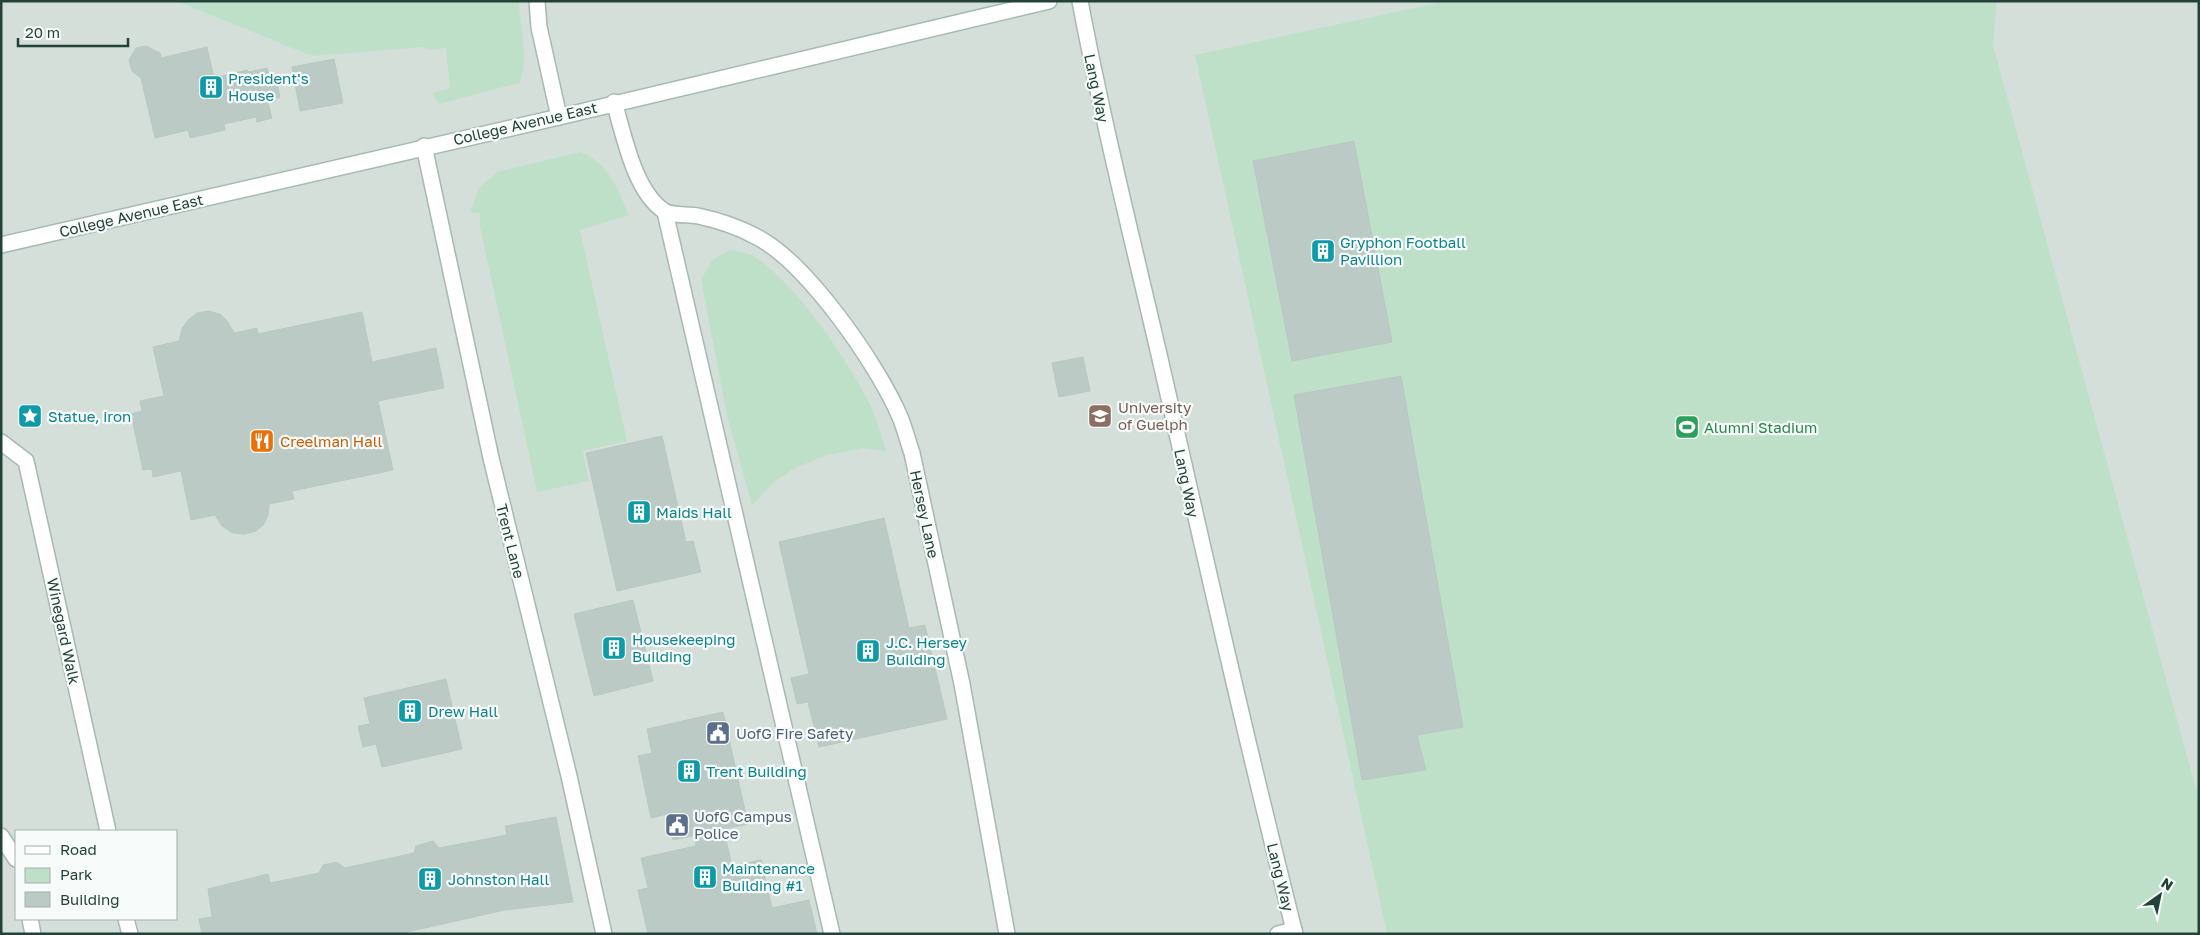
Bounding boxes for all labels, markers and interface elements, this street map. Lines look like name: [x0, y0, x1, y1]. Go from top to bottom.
scale bar: [18, 15, 128, 47]
text: 20 m: [25, 23, 60, 41]
street label: Lang Way: [1081, 52, 1113, 125]
place label: President's House: [228, 69, 309, 104]
building icon: President's House: [198, 74, 224, 100]
street label: College Avenue East: [451, 98, 599, 148]
street label: College Avenue East: [57, 190, 205, 240]
place label: Gryphon Football Pavillion: [1340, 233, 1466, 268]
building icon: Gryphon Football Pavillion: [1310, 238, 1336, 264]
place label: University of Guelph: [1118, 398, 1192, 433]
place icon: Statue, iron: [17, 403, 43, 429]
school or university icon: University of Guelph: [1087, 403, 1113, 429]
place label: Statue, iron: [48, 407, 131, 425]
sports icon: Alumni Stadium: [1674, 414, 1700, 440]
place label: Alumni Stadium: [1704, 418, 1817, 436]
restaurant icon: Creelman Hall: [249, 428, 275, 454]
place label: Creelman Hall: [280, 432, 383, 450]
street label: Lang Way: [1171, 447, 1203, 520]
street label: Hersey Lane: [907, 468, 943, 560]
building icon: Maids Hall: [626, 499, 652, 525]
street label: Trent Lane: [493, 502, 529, 580]
place label: Maids Hall: [656, 503, 732, 521]
street label: Winegard Walk: [44, 576, 84, 686]
place label: Housekeeping Building: [632, 630, 735, 665]
place label: J.C. Hersey Building: [886, 633, 968, 668]
building icon: Housekeeping Building: [601, 635, 627, 661]
building icon: J.C. Hersey Building: [855, 638, 881, 664]
building icon: Drew Hall: [397, 698, 423, 724]
place label: Drew Hall: [428, 702, 498, 720]
public building icon: UofG Fire Safety: [705, 720, 731, 746]
place label: UofG Fire Safety: [736, 724, 854, 742]
building icon: Trent Building: [676, 758, 702, 784]
place label: Trent Building: [706, 762, 807, 780]
place label: UofG Campus Police: [694, 807, 792, 842]
public building icon: UofG Campus Police: [664, 812, 690, 838]
legend: [15, 830, 178, 920]
text: Road: [60, 840, 97, 858]
street label: Lang Way: [1264, 841, 1298, 914]
place label: Maintenance Building #1: [722, 859, 815, 894]
building icon: Maintenance Building #1: [692, 864, 718, 890]
text: Park: [60, 865, 93, 883]
building icon: Johnston Hall: [417, 866, 443, 892]
place label: Johnston Hall: [448, 870, 549, 888]
north arrow: [2135, 870, 2185, 920]
text: N: [2158, 874, 2176, 894]
text: Building: [60, 890, 120, 908]

